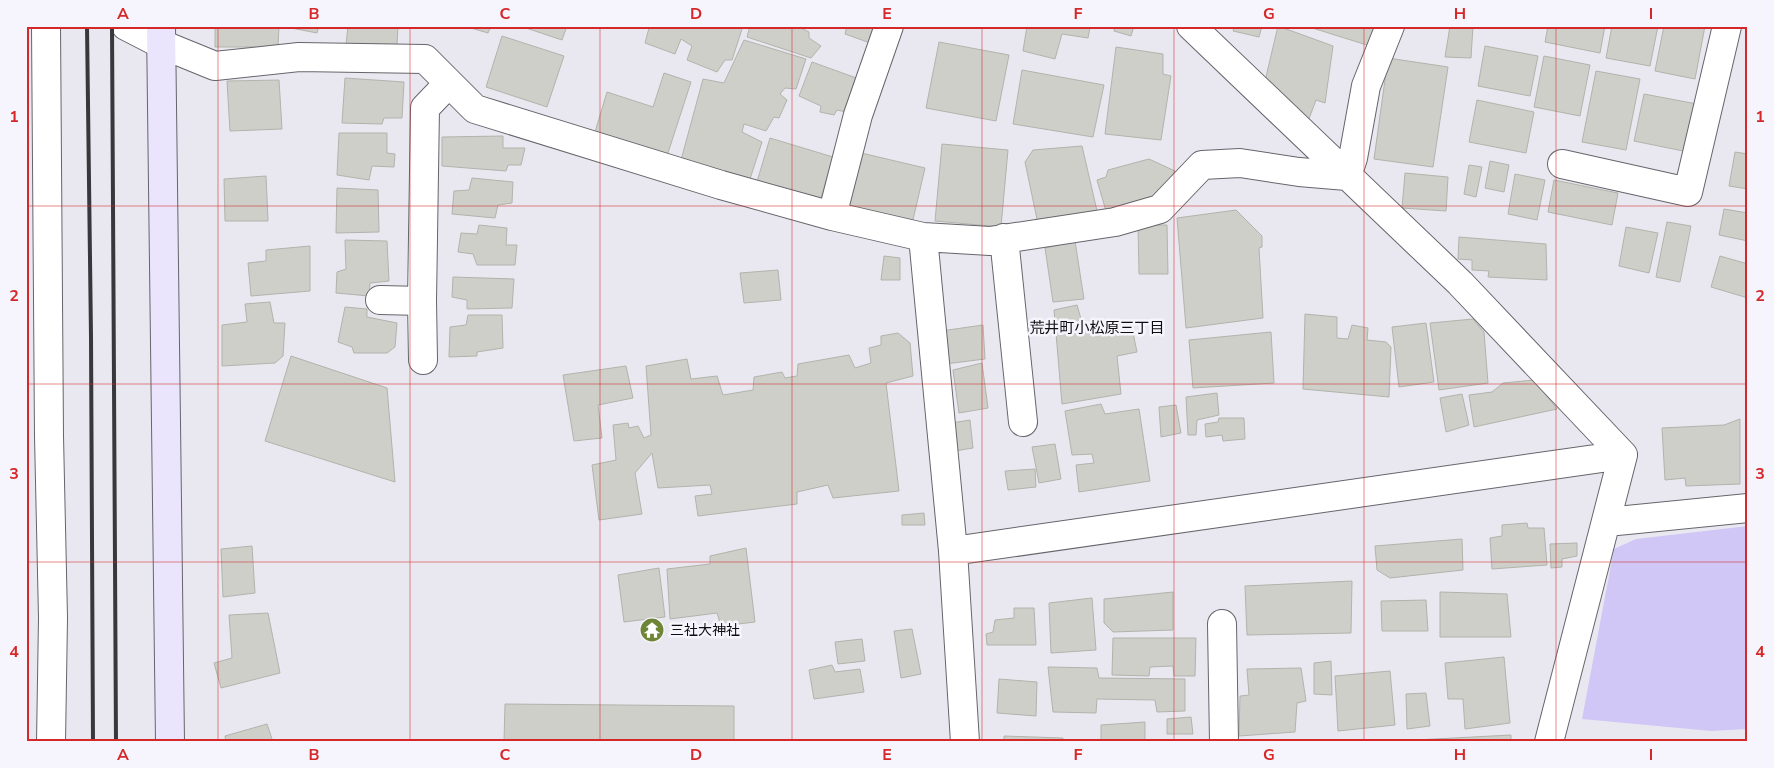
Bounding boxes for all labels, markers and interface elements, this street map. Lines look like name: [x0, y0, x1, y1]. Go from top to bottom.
text: A: [117, 3, 129, 25]
text: B: [308, 3, 320, 25]
text: C: [500, 3, 511, 25]
text: D: [690, 3, 702, 25]
text: E: [882, 3, 892, 25]
text: F: [1074, 3, 1083, 25]
text: G: [1263, 3, 1275, 25]
text: H: [1454, 3, 1466, 25]
text: I: [1649, 3, 1653, 25]
text: 1: [9, 106, 19, 128]
text: 1: [1755, 106, 1765, 128]
text: 2: [9, 285, 19, 307]
text: 2: [1755, 285, 1765, 307]
district label: 荒井町小松原三丁目: [1029, 318, 1165, 338]
text: 3: [9, 463, 19, 485]
text: 3: [1755, 463, 1765, 485]
temple icon: 三社大神社: [639, 617, 665, 643]
place label: 三社大神社: [670, 621, 740, 640]
text: 4: [9, 641, 19, 663]
text: 4: [1755, 641, 1765, 663]
text: A: [117, 744, 129, 766]
text: B: [308, 744, 320, 766]
text: C: [500, 744, 511, 766]
text: D: [690, 744, 702, 766]
text: E: [882, 744, 892, 766]
text: F: [1074, 744, 1083, 766]
text: G: [1263, 744, 1275, 766]
text: H: [1454, 744, 1466, 766]
text: I: [1649, 744, 1653, 766]

